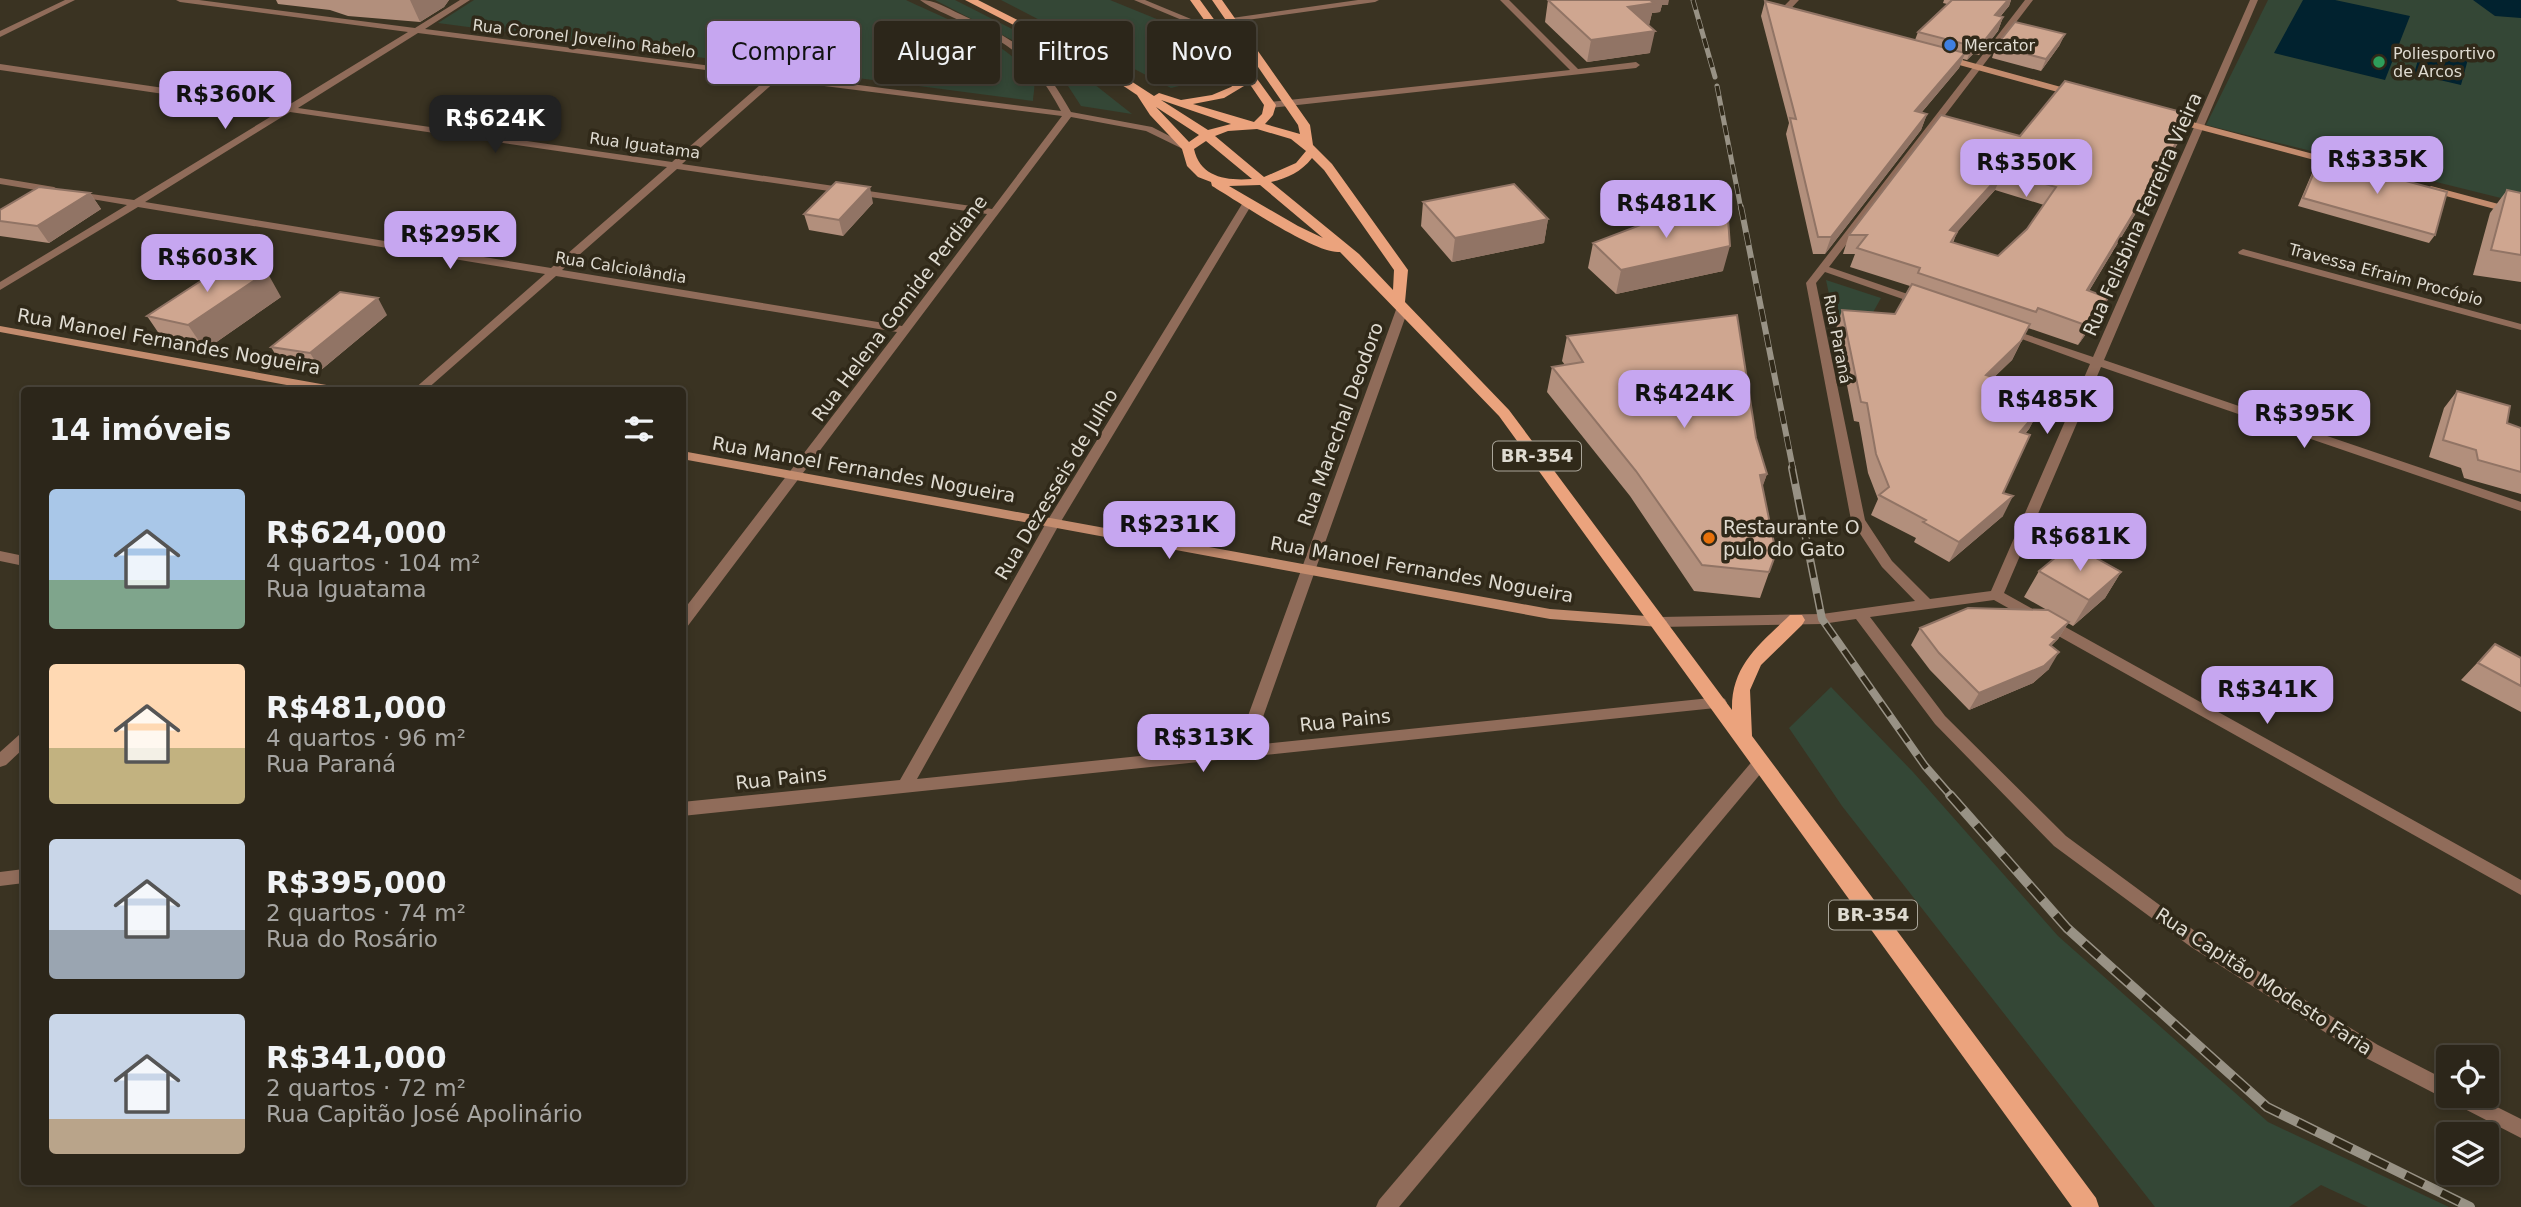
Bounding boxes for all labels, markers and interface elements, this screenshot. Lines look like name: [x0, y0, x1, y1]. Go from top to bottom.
street label: Rua Coronel Jovelino Rabelo: [471, 15, 696, 62]
chip: Comprar: [707, 21, 860, 84]
chip: Alugar: [874, 21, 1000, 84]
chip: Filtros: [1014, 21, 1133, 84]
chip: Novo: [1147, 21, 1256, 84]
place label: Mercator: [1964, 36, 2036, 55]
marker: Mercator: [1942, 37, 1958, 53]
place label: Poliesportivo de Arcos: [2393, 44, 2495, 81]
marker: Poliesportivo de Arcos: [2371, 54, 2387, 70]
pin: R$360K: [168, 72, 282, 131]
text: R$360K: [175, 81, 275, 107]
street label: Rua Felisbina Ferreira Vieira: [2078, 89, 2206, 339]
pin: R$624K: [438, 96, 552, 155]
text: R$624K: [445, 105, 545, 131]
street label: Rua Iguatama: [588, 128, 702, 163]
pin: R$335K: [2320, 136, 2434, 196]
pin: R$350K: [1969, 140, 2083, 199]
text: R$335K: [2327, 146, 2427, 172]
text: R$350K: [1976, 149, 2076, 175]
pin: R$481K: [1609, 180, 1723, 240]
text: R$481K: [1616, 190, 1716, 216]
street label: Rua Helena Gomide Perdiane: [807, 191, 991, 425]
pin: R$295K: [393, 212, 507, 271]
text: R$295K: [400, 221, 500, 247]
pin: R$603K: [150, 234, 264, 294]
street label: Travessa Efraim Procópio: [2286, 239, 2485, 310]
text: R$603K: [157, 244, 257, 270]
street label: Rua Calciolândia: [554, 248, 688, 287]
street label: Rua Paraná: [1820, 293, 1855, 385]
street label: Rua Manoel Fernandes Nogueira: [16, 303, 322, 379]
street label: Rua Marechal Deodoro: [1293, 319, 1387, 529]
pin: R$424K: [1627, 370, 1741, 430]
pin: R$485K: [1990, 376, 2104, 436]
text: R$424K: [1634, 380, 1734, 406]
street label: Rua Dezesseis de Julho: [990, 384, 1122, 584]
text: R$485K: [1997, 386, 2097, 412]
pin: R$395K: [2247, 391, 2361, 450]
text: R$395K: [2254, 400, 2354, 426]
icon: filters: [620, 410, 658, 448]
text: 14 imóveis: [49, 412, 231, 447]
street label: Rua Manoel Fernandes Nogueira: [711, 431, 1017, 507]
road number: BR-354: [1493, 442, 1581, 470]
pin: R$231K: [1112, 502, 1226, 561]
text: R$231K: [1119, 511, 1219, 537]
pin: R$681K: [2023, 514, 2137, 573]
text: R$624,000: [266, 515, 447, 550]
place label: Restaurante O pulo do Gato: [1723, 516, 1860, 560]
icon: home: [105, 517, 189, 601]
text: R$681K: [2030, 523, 2130, 549]
marker: Restaurante O pulo do Gato: [1701, 530, 1717, 546]
street label: Rua Manoel Fernandes Nogueira: [1269, 531, 1575, 607]
text: 4 quartos · 104 m²: [266, 550, 481, 576]
text: Rua Iguatama: [266, 576, 427, 602]
pin: R$341K: [2210, 666, 2324, 726]
text: R$341K: [2217, 676, 2317, 702]
text: R$481,000: [266, 690, 447, 725]
icon: home: [105, 692, 189, 776]
street label: Rua Pains: [1298, 704, 1392, 736]
pin: R$313K: [1146, 714, 1260, 774]
text: R$313K: [1153, 724, 1253, 750]
text: 4 quartos · 96 m²: [266, 725, 466, 751]
text: Rua Paraná: [266, 751, 396, 777]
street label: Rua Pains: [734, 762, 828, 794]
text: R$395,000: [266, 865, 447, 900]
icon: home: [105, 867, 189, 951]
text: 2 quartos · 74 m²: [266, 900, 466, 926]
road number: BR-354: [1829, 900, 1917, 930]
street label: Rua Capitão Modesto Faria: [2152, 903, 2376, 1059]
text: Rua do Rosário: [266, 926, 438, 952]
text: R$341,000: [266, 1040, 447, 1075]
icon: home: [105, 1042, 189, 1126]
map controls: [2436, 1045, 2499, 1185]
button: locate: [2436, 1045, 2499, 1108]
text: 2 quartos · 72 m²: [266, 1075, 466, 1101]
text: Rua Capitão José Apolinário: [266, 1101, 583, 1127]
button: layers: [2436, 1122, 2499, 1185]

